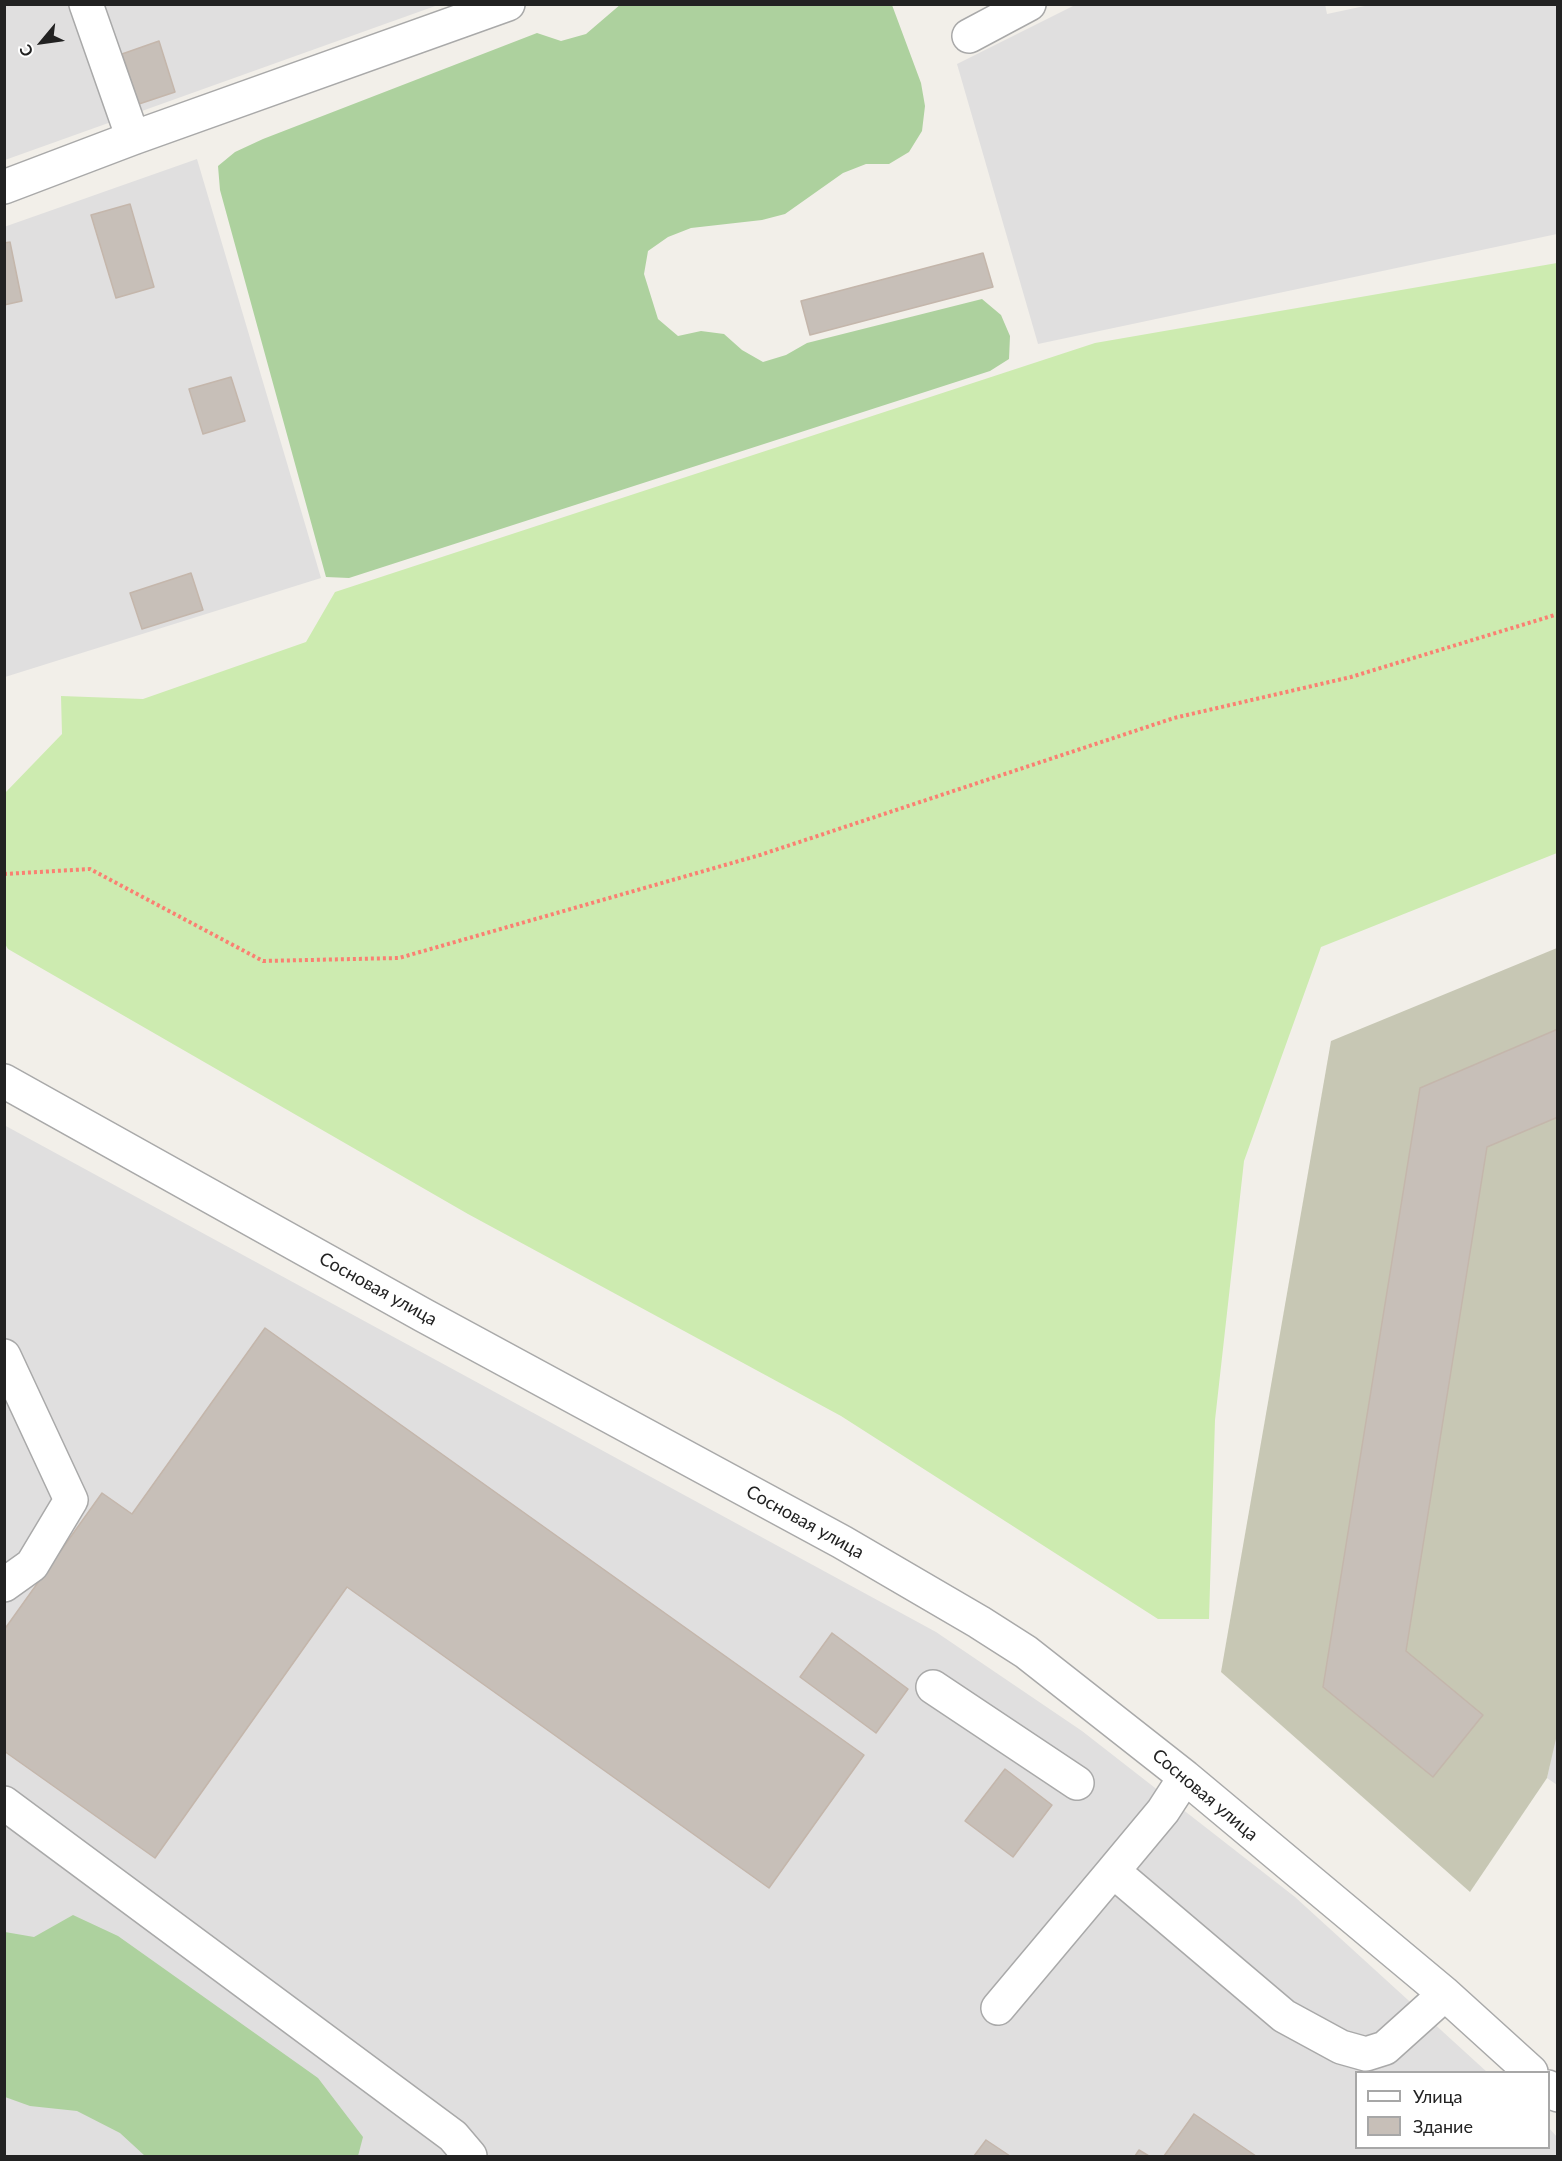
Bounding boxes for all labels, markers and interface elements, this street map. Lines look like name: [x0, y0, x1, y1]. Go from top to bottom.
north arrow: [12, 12, 72, 72]
text: С: [15, 42, 37, 60]
street label: Сосновая улица: [315, 1248, 441, 1330]
street label: Сосновая улица: [742, 1481, 868, 1563]
street label: Сосновая улица: [1148, 1744, 1262, 1846]
legend: [1355, 2071, 1550, 2149]
text: Улица: [1413, 2085, 1463, 2107]
text: Здание: [1413, 2115, 1473, 2137]

